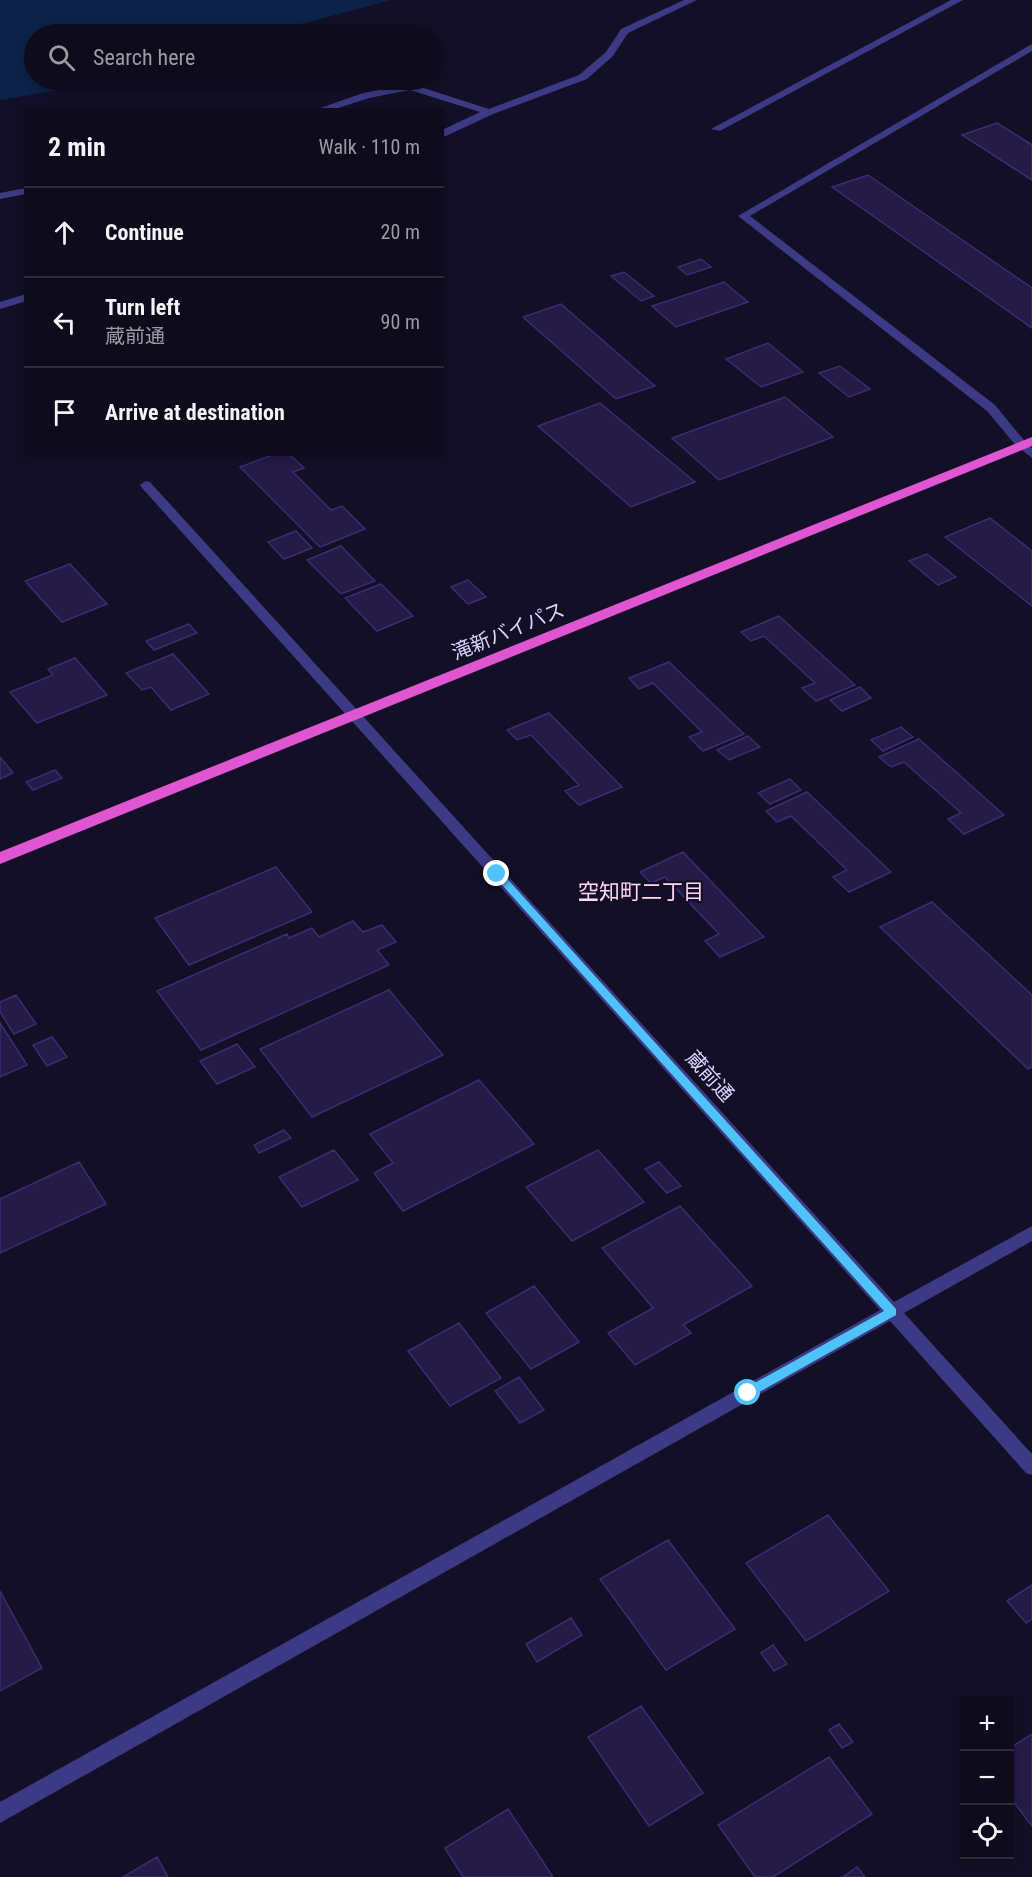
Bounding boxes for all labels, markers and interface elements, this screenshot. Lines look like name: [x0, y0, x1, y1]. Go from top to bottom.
search box: [24, 24, 444, 90]
icon: search: [45, 41, 78, 74]
text: Search here: [93, 45, 195, 70]
text: 2 min: [48, 132, 106, 162]
text: Walk · 110 m: [319, 135, 420, 159]
icon: ahead: [48, 216, 81, 249]
text: Continue: [105, 220, 184, 245]
text: 20 m: [381, 220, 420, 244]
text: Turn left: [105, 295, 180, 320]
icon: left: [48, 306, 81, 339]
text: 90 m: [381, 310, 420, 334]
text: 蔵前通: [105, 324, 165, 348]
icon: arrive: [48, 396, 81, 429]
text: Arrive at destination: [105, 400, 285, 425]
street label: 滝新バイパス: [448, 597, 568, 665]
route end: [483, 860, 509, 886]
district label: 空知町二丁目: [578, 880, 704, 904]
street label: 蔵前通: [681, 1046, 739, 1106]
route start: [734, 1379, 760, 1405]
map controls: [960, 1697, 1014, 1859]
button: +: [960, 1697, 1014, 1751]
button: −: [960, 1751, 1014, 1805]
button: locate: [960, 1805, 1014, 1859]

